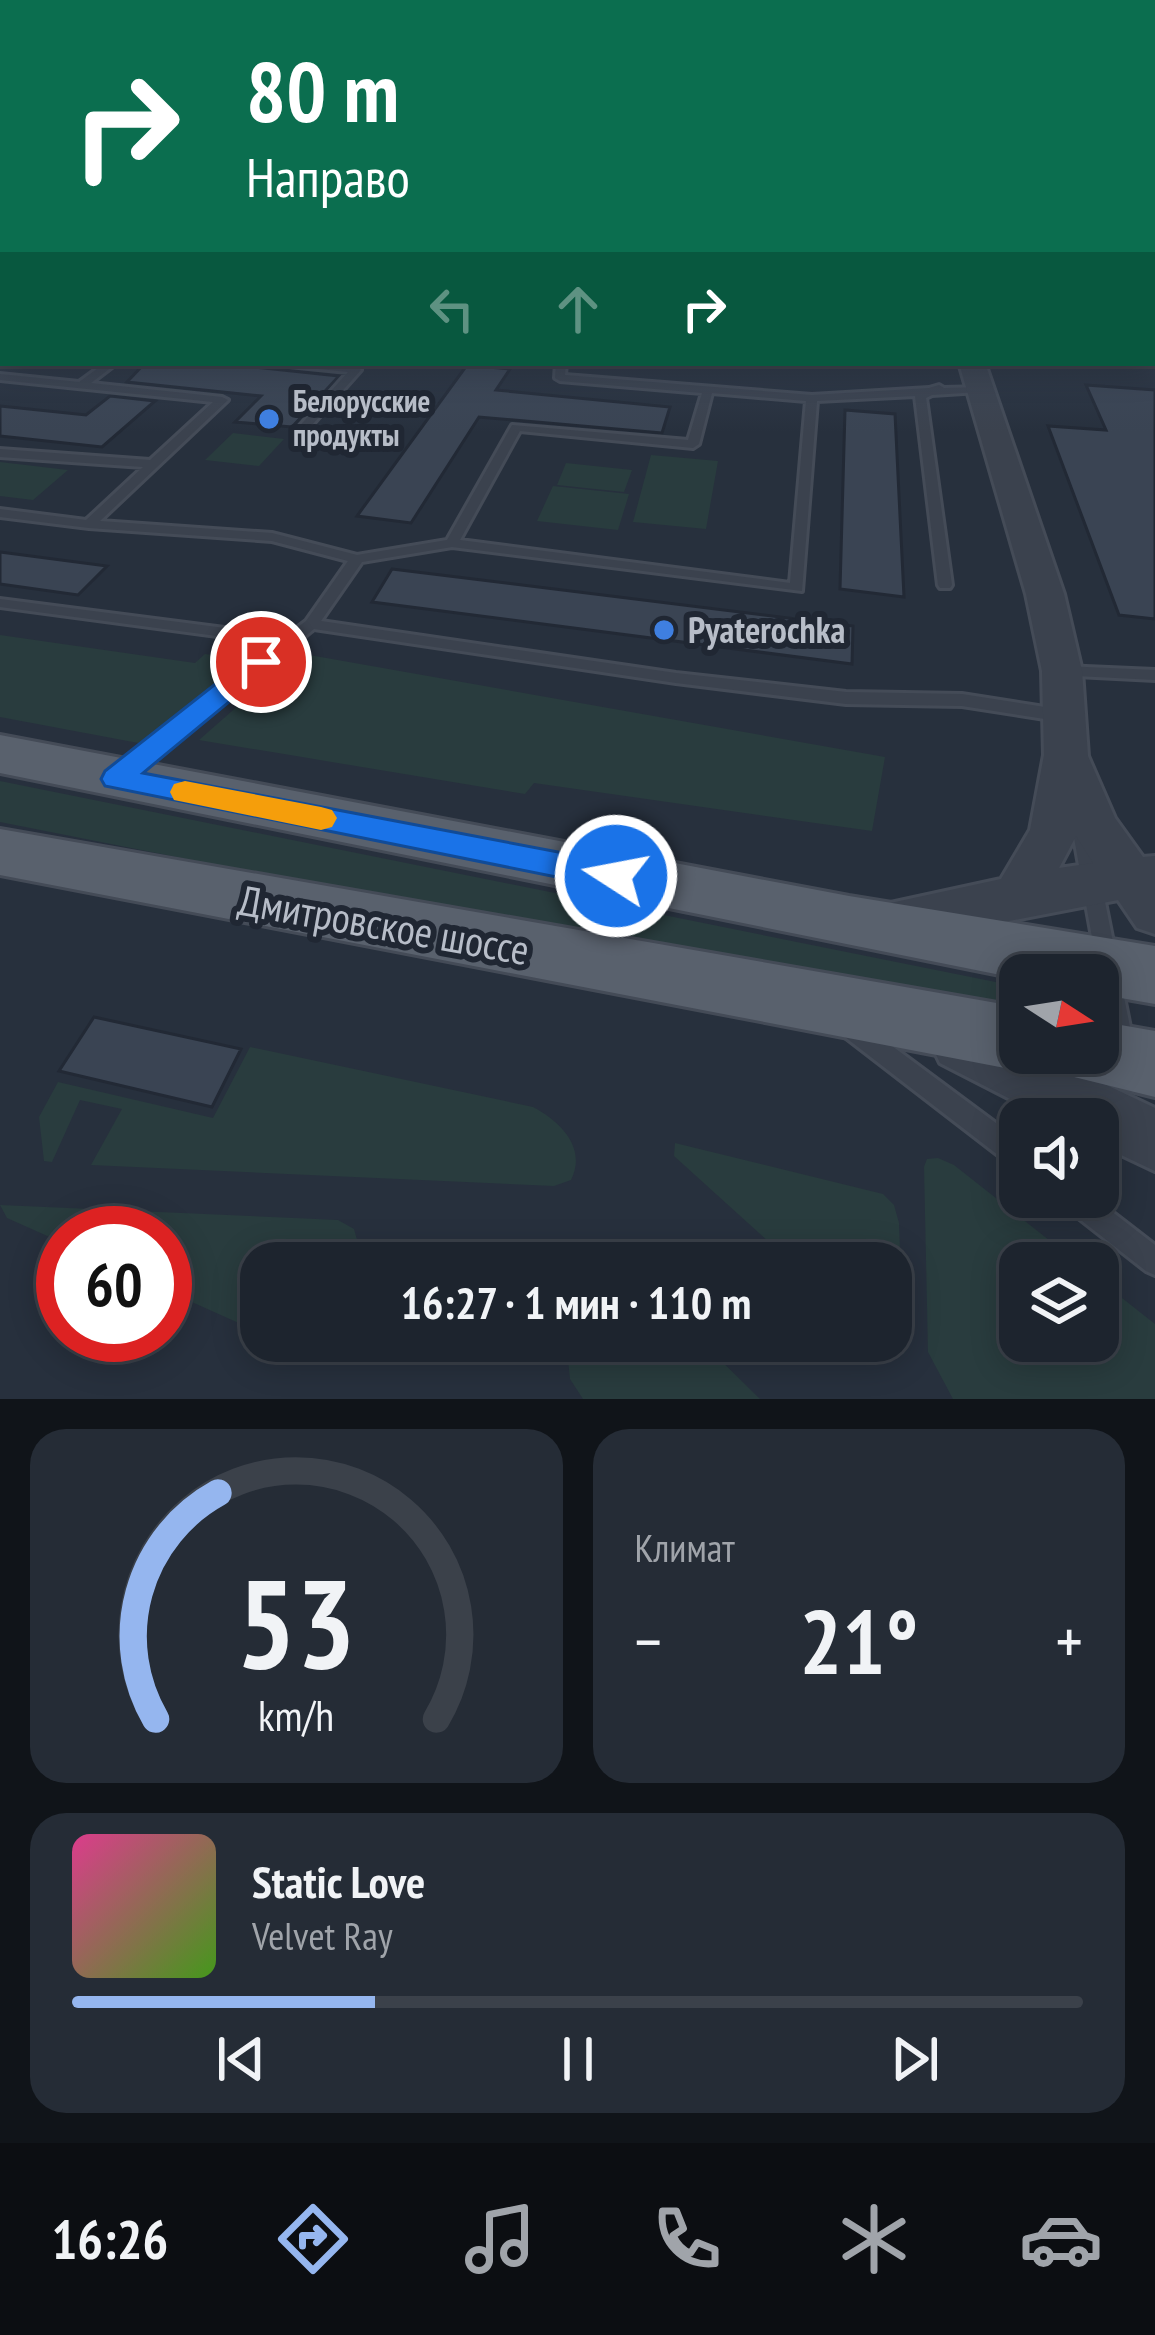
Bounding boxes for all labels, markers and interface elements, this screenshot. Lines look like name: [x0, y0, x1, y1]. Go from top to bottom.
text: 80 m: [246, 36, 399, 145]
icon: right: [48, 48, 204, 204]
text: Направо: [246, 142, 410, 212]
icon: left: [419, 276, 485, 342]
icon: ahead: [545, 276, 611, 342]
icon: right: [671, 276, 737, 342]
place label: Белорусские продукты: [293, 381, 430, 454]
marker: Белорусские продукты: [256, 406, 282, 432]
place label: Pyaterochka: [688, 606, 845, 653]
pin: [210, 611, 312, 713]
marker: Pyaterochka: [651, 617, 677, 643]
icon: arrive: [228, 629, 294, 695]
position arrow: [553, 813, 679, 939]
street label: Дмитровское шоссе: [234, 872, 534, 977]
north arrow: [999, 954, 1119, 1074]
map controls: [999, 954, 1119, 1362]
button: sound: [999, 1098, 1119, 1218]
speed limit sign: 60: [36, 1206, 192, 1362]
button: layers: [999, 1242, 1119, 1362]
text: 16:27 · 1 мин · 110 m: [401, 1273, 751, 1331]
text: Климат: [635, 1522, 735, 1573]
text: 53: [237, 1541, 356, 1702]
text: 21°: [799, 1582, 918, 1699]
text: −: [635, 1598, 662, 1683]
text: +: [1056, 1598, 1083, 1683]
text: km/h: [258, 1687, 334, 1743]
text: Static Love: [252, 1852, 425, 1910]
text: Velvet Ray: [252, 1910, 393, 1961]
icon: previous: [208, 2026, 274, 2092]
icon: pause: [545, 2026, 611, 2092]
icon: next: [882, 2026, 948, 2092]
icon: directions: [271, 2197, 355, 2281]
icon: music: [458, 2197, 542, 2281]
icon: phone: [645, 2197, 729, 2281]
icon: climate: [832, 2197, 916, 2281]
icon: car: [1019, 2197, 1103, 2281]
text: 16:26: [52, 2204, 168, 2274]

